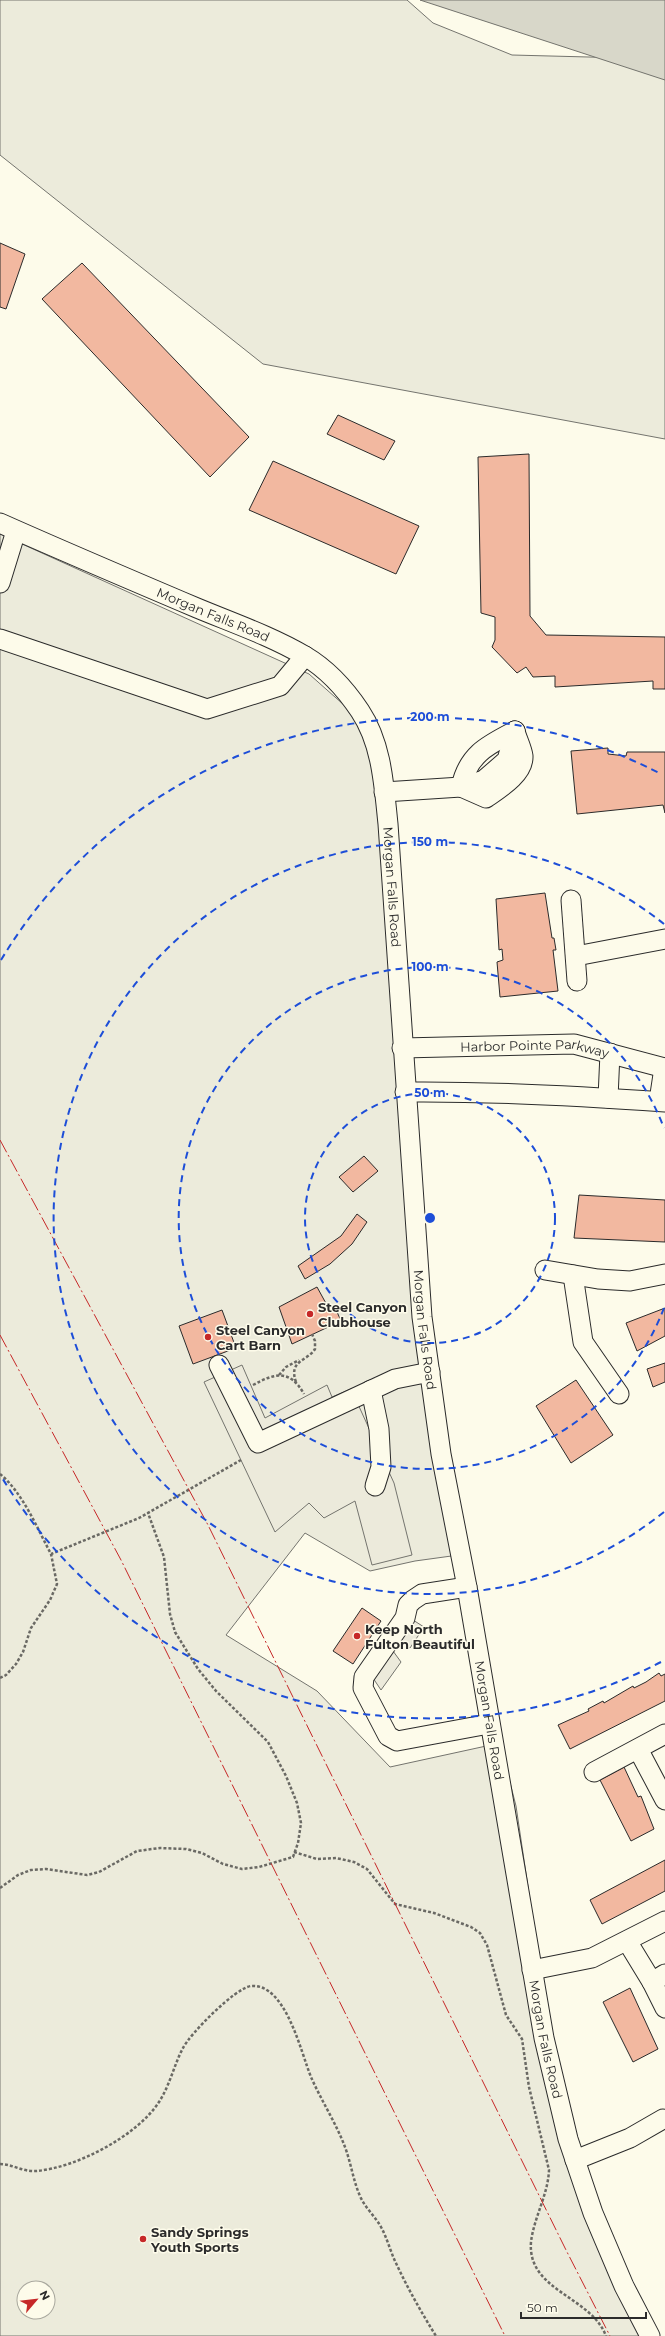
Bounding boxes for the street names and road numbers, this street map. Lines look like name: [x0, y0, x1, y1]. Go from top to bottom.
street label: Morgan Falls Road: [154, 584, 272, 645]
street label: Morgan Falls Road: [380, 826, 404, 948]
street label: Harbor Pointe Parkway: [460, 1036, 612, 1061]
street label: Morgan Falls Road: [411, 1269, 440, 1391]
street label: Morgan Falls Road: [472, 1659, 508, 1781]
street label: Morgan Falls Road: [526, 1979, 566, 2100]

